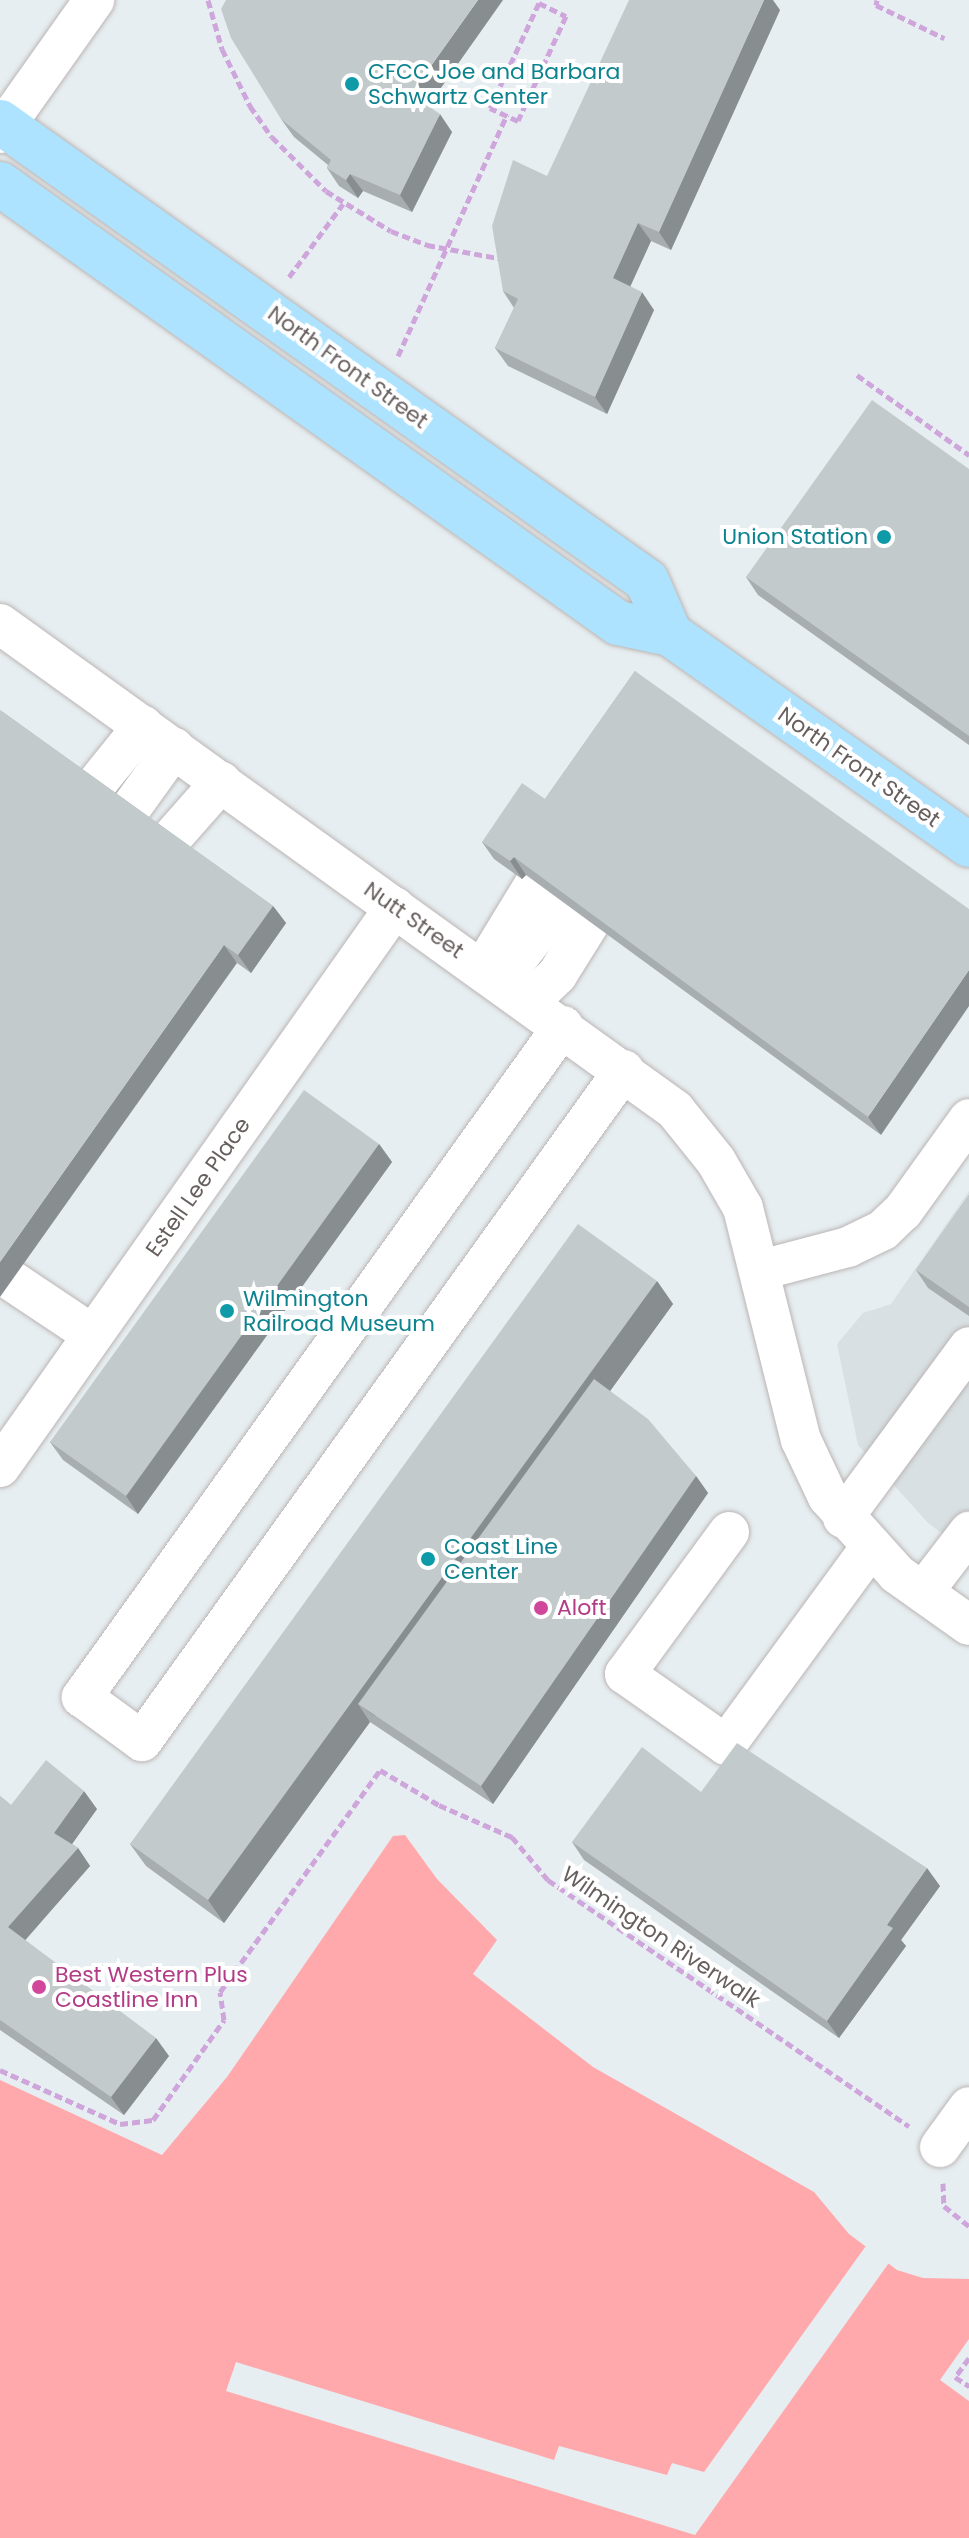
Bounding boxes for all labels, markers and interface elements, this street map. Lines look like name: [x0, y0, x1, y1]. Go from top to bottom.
place label: CFCC Joe and Barbara Schwartz Center: [368, 58, 620, 110]
marker: CFCC Joe and Barbara Schwartz Center: [343, 75, 361, 93]
street label: North Front Street: [263, 300, 433, 434]
place label: Union Station: [722, 524, 868, 550]
marker: Union Station: [875, 528, 893, 546]
street label: North Front Street: [773, 701, 945, 833]
street label: Nutt Street: [359, 876, 469, 964]
street label: Estell Lee Place: [140, 1112, 256, 1262]
place label: Wilmington Railroad Museum: [243, 1285, 435, 1336]
marker: Wilmington Railroad Museum: [218, 1302, 236, 1320]
place label: Coast Line Center: [444, 1533, 558, 1584]
marker: Coast Line Center: [419, 1550, 437, 1568]
place label: Aloft: [557, 1595, 607, 1621]
marker: Aloft: [532, 1599, 550, 1617]
street label: Wilmington Riverwalk: [557, 1861, 765, 2013]
place label: Best Western Plus Coastline Inn: [55, 1961, 248, 2012]
marker: Best Western Plus Coastline Inn: [30, 1978, 48, 1996]

